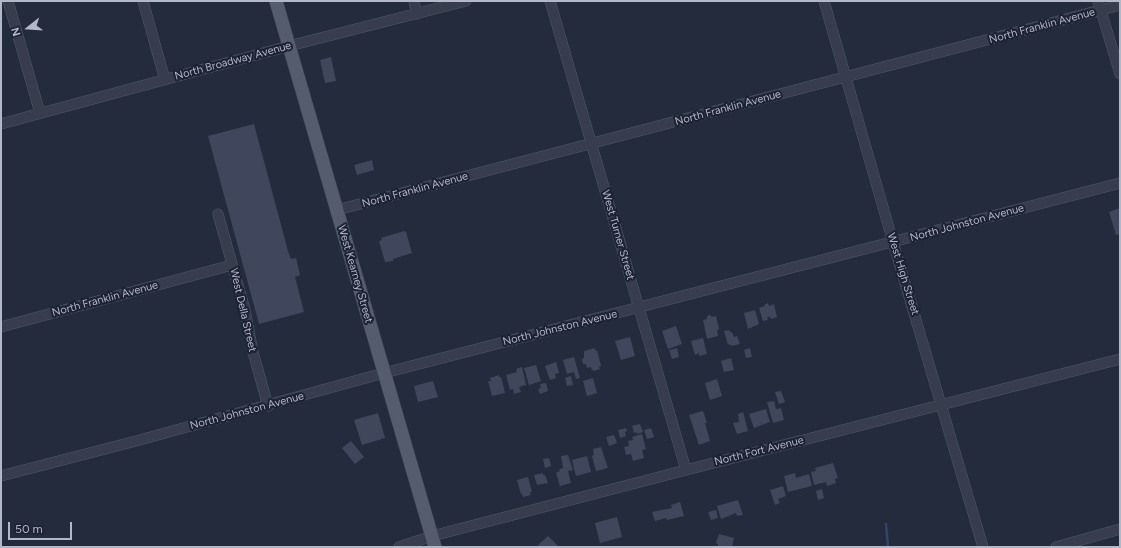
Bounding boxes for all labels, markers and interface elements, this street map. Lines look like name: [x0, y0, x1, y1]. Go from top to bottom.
street label: North Franklin Avenue: [987, 5, 1097, 47]
north arrow: [8, 8, 48, 48]
text: N: [9, 26, 24, 38]
street label: North Broadway Avenue: [173, 39, 293, 83]
street label: North Franklin Avenue: [673, 87, 783, 129]
street label: North Franklin Avenue: [360, 169, 470, 211]
street label: West Turner Street: [599, 189, 637, 281]
street label: North Johnston Avenue: [908, 201, 1026, 245]
street label: West Kearney Street: [335, 223, 375, 325]
street label: West High Street: [884, 231, 922, 317]
street label: West Della Street: [227, 267, 259, 353]
street label: North Franklin Avenue: [50, 278, 160, 320]
street label: North Johnston Avenue: [501, 307, 619, 349]
street label: North Johnston Avenue: [188, 389, 306, 433]
street label: North Fort Avenue: [713, 434, 805, 468]
scale bar: [10, 514, 74, 540]
text: 50 m: [15, 522, 43, 536]

